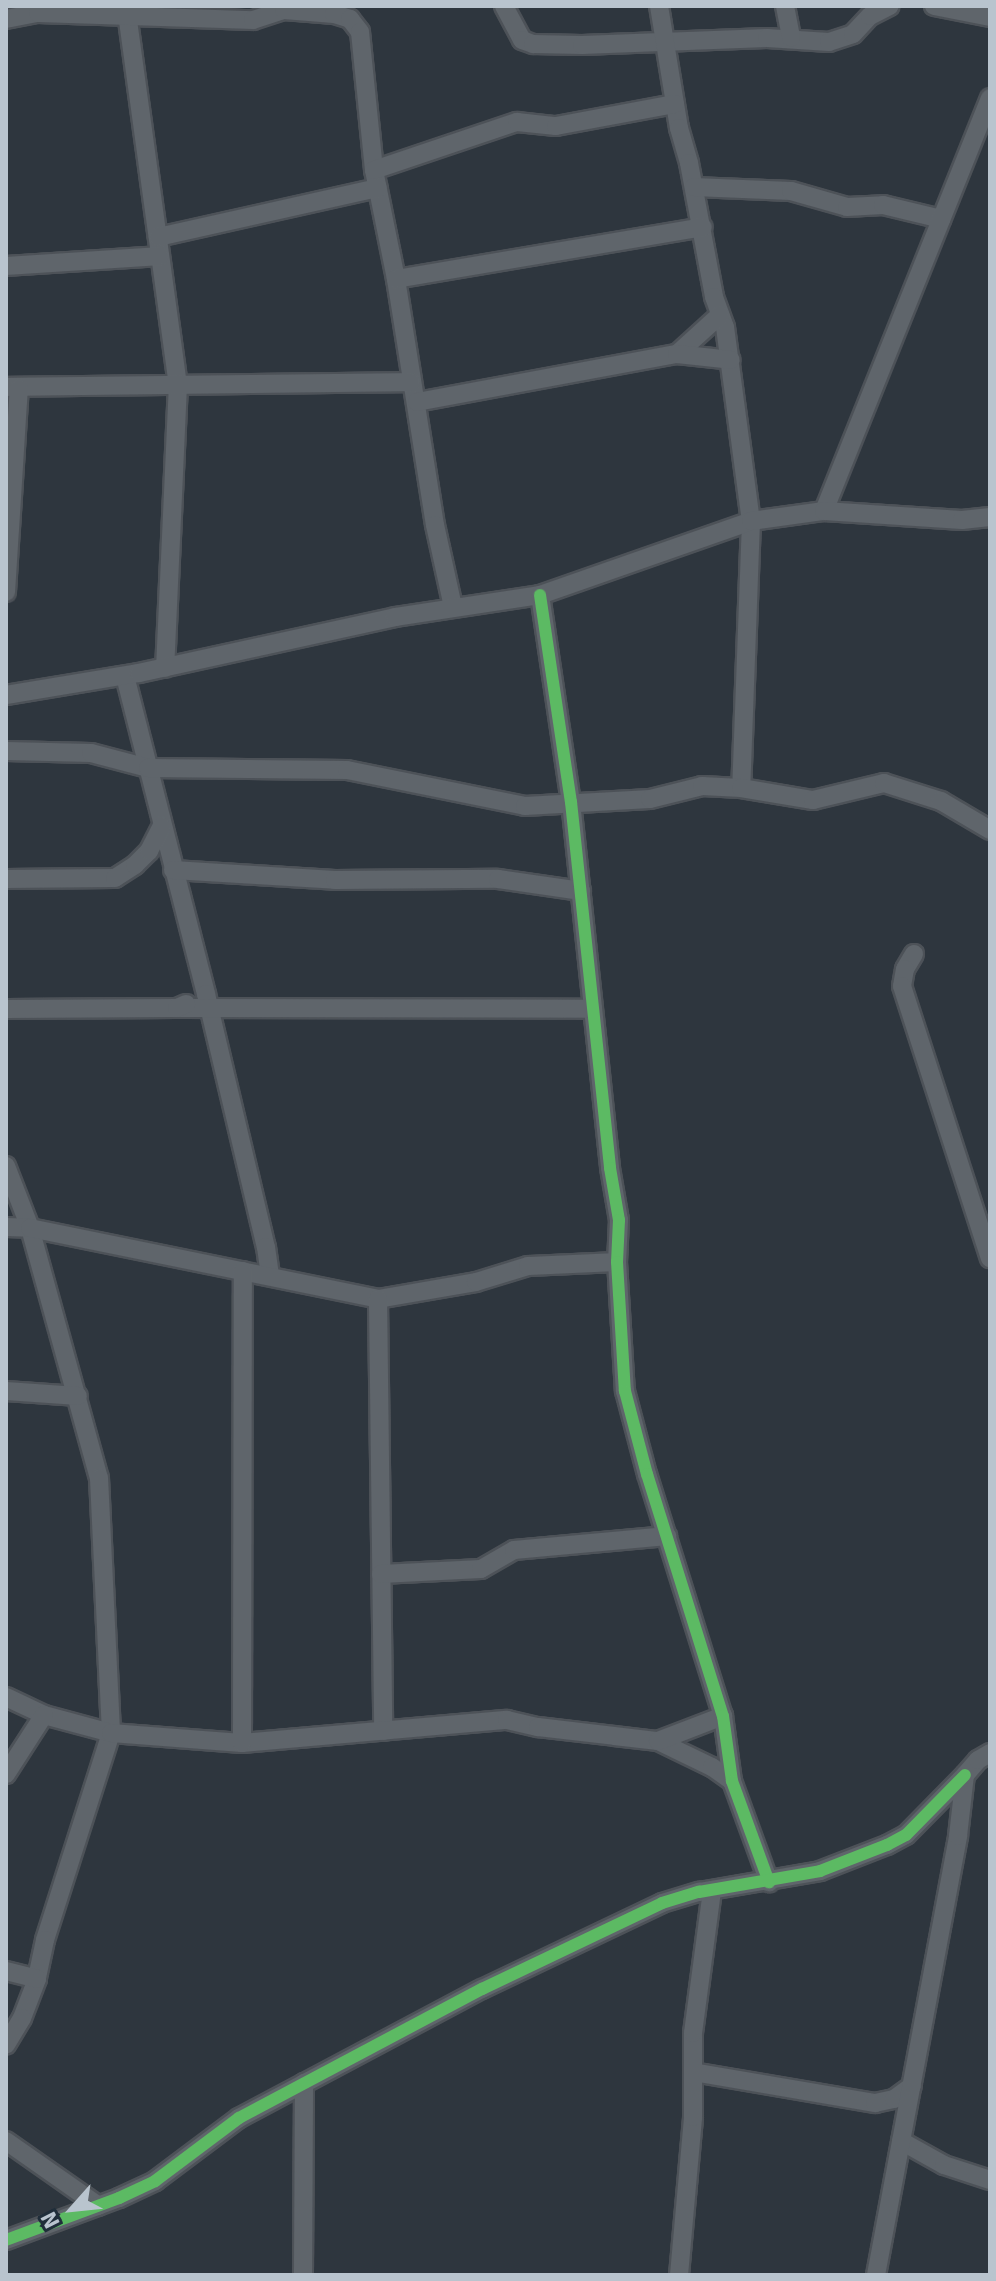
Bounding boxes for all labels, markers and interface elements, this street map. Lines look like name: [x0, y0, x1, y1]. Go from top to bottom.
north arrow: [32, 2169, 112, 2249]
text: N: [35, 2207, 66, 2233]

